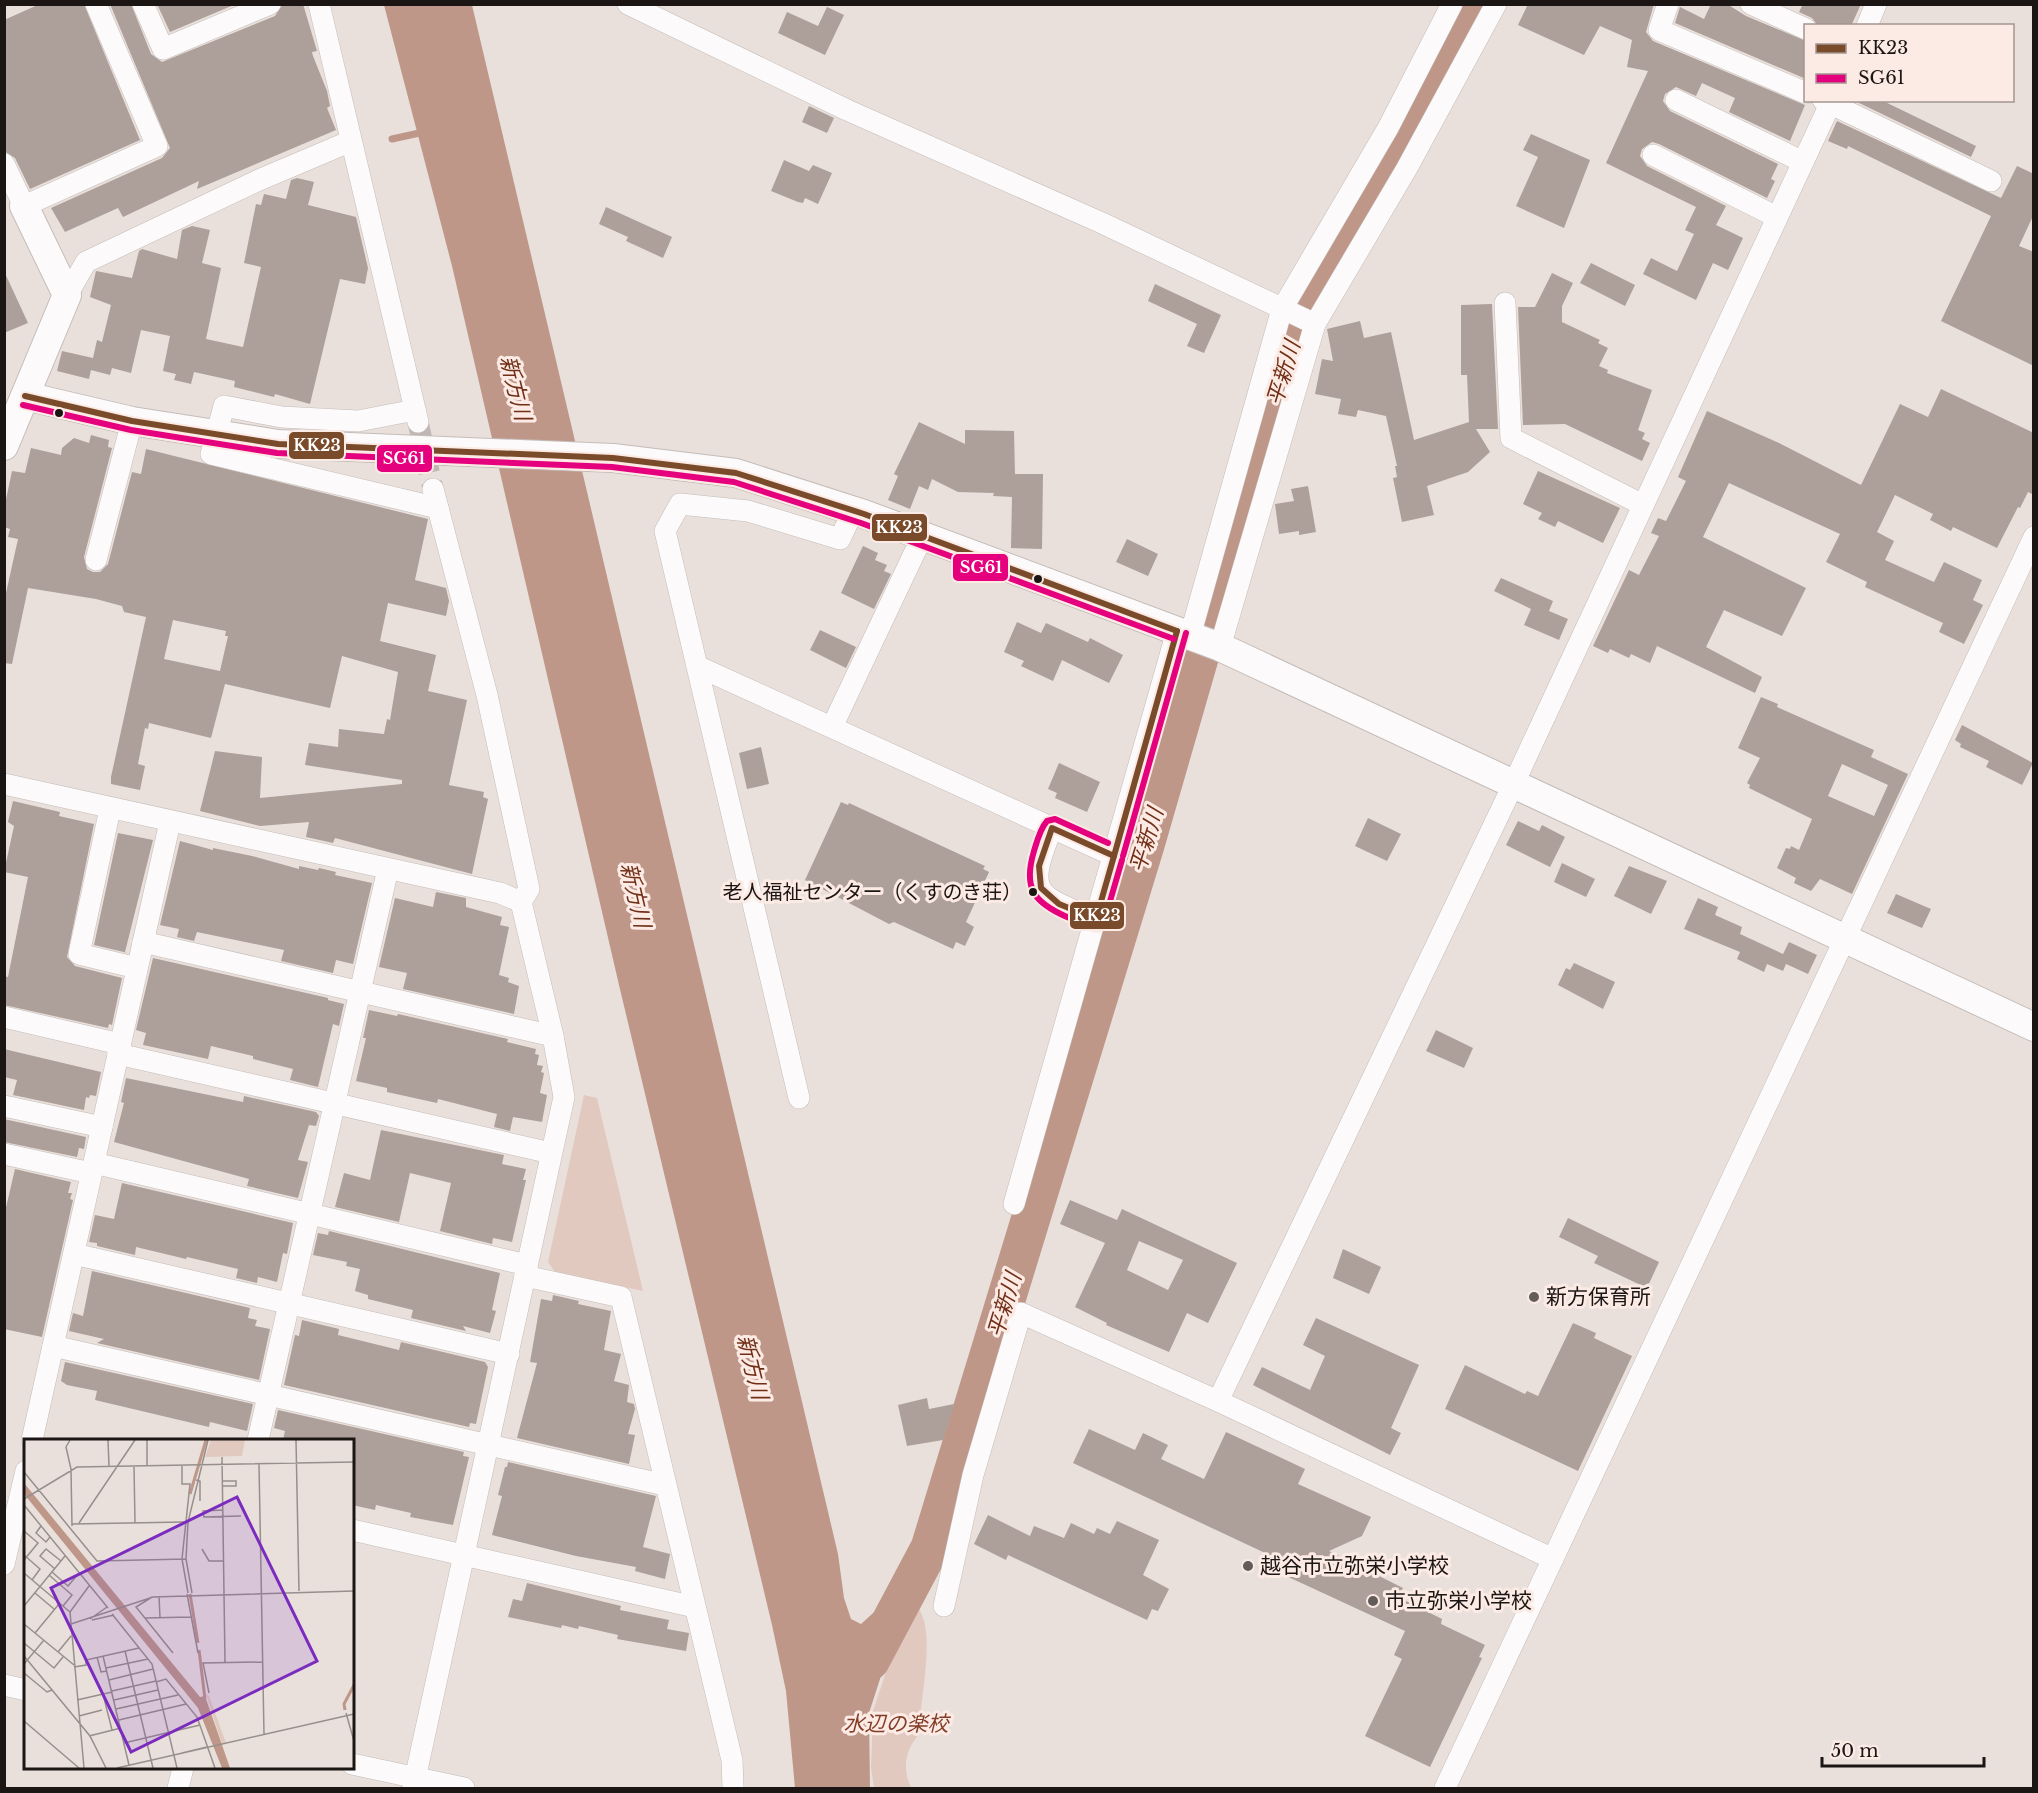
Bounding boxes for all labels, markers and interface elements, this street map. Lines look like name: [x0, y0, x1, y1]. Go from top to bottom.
legend: [1804, 24, 2014, 102]
text: KK23: [1858, 37, 1908, 59]
text: SG61: [1858, 67, 1905, 89]
water label: 平新川: [1261, 336, 1307, 409]
water label: 新方川: [494, 353, 537, 425]
unlabelled marker: [53, 407, 65, 419]
line badge: KK23: [288, 431, 345, 460]
text: KK23: [293, 435, 341, 455]
line badge: SG61: [376, 444, 433, 473]
text: SG61: [383, 448, 425, 468]
line badge: KK23: [871, 513, 928, 542]
text: KK23: [875, 517, 923, 537]
line badge: SG61: [952, 553, 1009, 582]
text: SG61: [960, 557, 1002, 577]
unlabelled marker: [1032, 573, 1044, 585]
water label: 平新川: [1124, 803, 1170, 876]
water label: 新方川: [615, 860, 657, 932]
place label: 老人福祉センター（くすのき荘）: [723, 880, 1022, 904]
marker: 老人福祉センター（くすのき荘）: [1027, 886, 1039, 898]
line badge: KK23: [1069, 901, 1125, 930]
text: KK23: [1073, 905, 1121, 925]
water label: 平新川: [982, 1268, 1028, 1341]
place label: 新方保育所: [1546, 1284, 1651, 1310]
marker: 新方保育所: [1527, 1290, 1541, 1304]
water label: 新方川: [731, 1332, 774, 1404]
inset map: [24, 1439, 354, 1769]
place label: 越谷市立弥栄小学校: [1260, 1553, 1449, 1579]
marker: 越谷市立弥栄小学校: [1241, 1559, 1255, 1573]
place label: 市立弥栄小学校: [1385, 1588, 1532, 1614]
marker: 市立弥栄小学校: [1366, 1594, 1380, 1608]
park label: 水辺の楽校: [844, 1711, 951, 1737]
scale bar: [1822, 1730, 1984, 1768]
text: 50 m: [1831, 1740, 1879, 1762]

